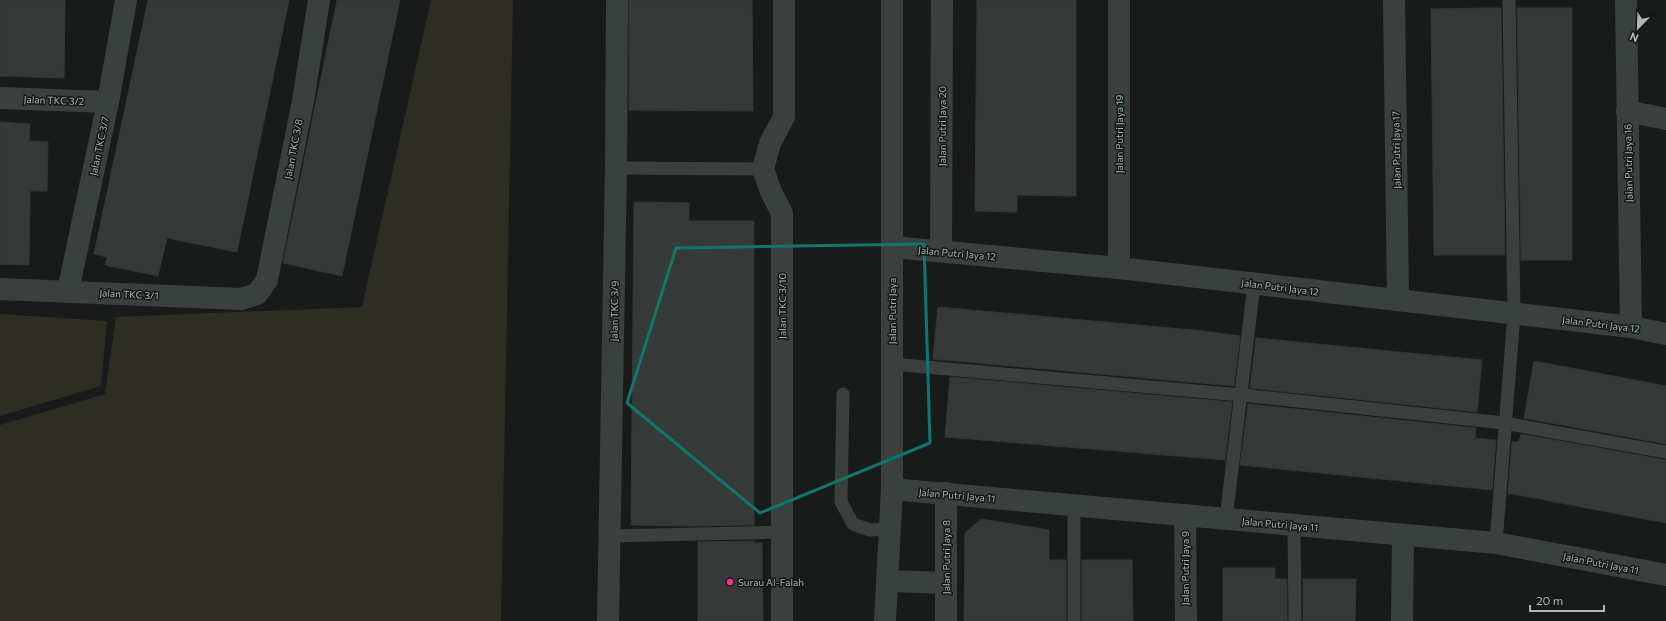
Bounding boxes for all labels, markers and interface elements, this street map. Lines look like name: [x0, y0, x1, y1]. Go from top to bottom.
north arrow: [1618, 8, 1658, 48]
text: N: [1628, 30, 1640, 45]
street label: Jalan Putri Jaya 20: [936, 86, 948, 166]
street label: Jalan TKC 3/2: [24, 93, 85, 107]
street label: Jalan Putri Jaya 19: [1113, 95, 1125, 173]
street label: Jalan Putri Jaya 17: [1389, 111, 1403, 189]
street label: Jalan TKC 3/7: [87, 115, 111, 177]
street label: Jalan TKC 3/8: [281, 118, 305, 180]
street label: Jalan Putri Jaya 16: [1621, 124, 1635, 202]
street label: Jalan Putri Jaya 12: [918, 244, 997, 262]
street label: Jalan TKC 3/10: [776, 273, 788, 339]
street label: Jalan Putri Jaya 12: [1241, 276, 1320, 298]
street label: Jalan Putri Jaya: [886, 278, 898, 344]
street label: Jalan TKC 3/9: [607, 280, 621, 342]
street label: Jalan TKC 3/1: [99, 286, 159, 302]
street label: Jalan Putri Jaya 12: [1562, 313, 1641, 335]
street label: Jalan Putri Jaya 11: [918, 486, 996, 504]
street label: Jalan Putri Jaya 11: [1241, 515, 1319, 533]
street label: Jalan Putri Jaya 8: [940, 520, 952, 594]
street label: Jalan Putri Jaya 9: [1179, 531, 1191, 605]
street label: Jalan Putri Jaya 11: [1562, 550, 1640, 576]
place label: Surau Al-Falah: [738, 576, 804, 588]
marker: Surau Al-Falah: [725, 577, 735, 587]
scale bar: [1530, 587, 1604, 613]
text: 20 m: [1536, 593, 1563, 607]

